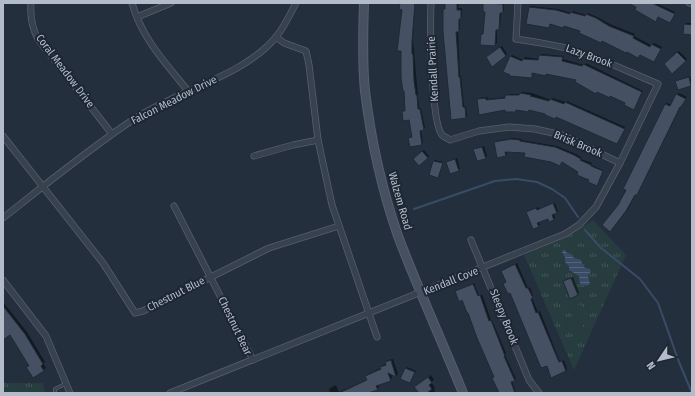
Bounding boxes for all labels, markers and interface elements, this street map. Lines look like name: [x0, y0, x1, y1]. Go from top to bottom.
street label: Coral Meadow Drive: [33, 32, 97, 110]
street label: Kendall Prairie: [425, 36, 441, 102]
street label: Lazy Brook: [564, 42, 615, 71]
street label: Falcon Meadow Drive: [129, 73, 219, 127]
street label: Brisk Brook: [552, 128, 605, 160]
street label: Walzem Road: [386, 170, 414, 232]
street label: Kendall Cove: [422, 264, 480, 298]
street label: Chestnut Blue: [145, 274, 207, 314]
street label: Sleepy Brook: [487, 287, 521, 347]
street label: Chestnut Bear: [215, 295, 255, 357]
north arrow: [639, 340, 679, 380]
text: N: [644, 359, 658, 372]

